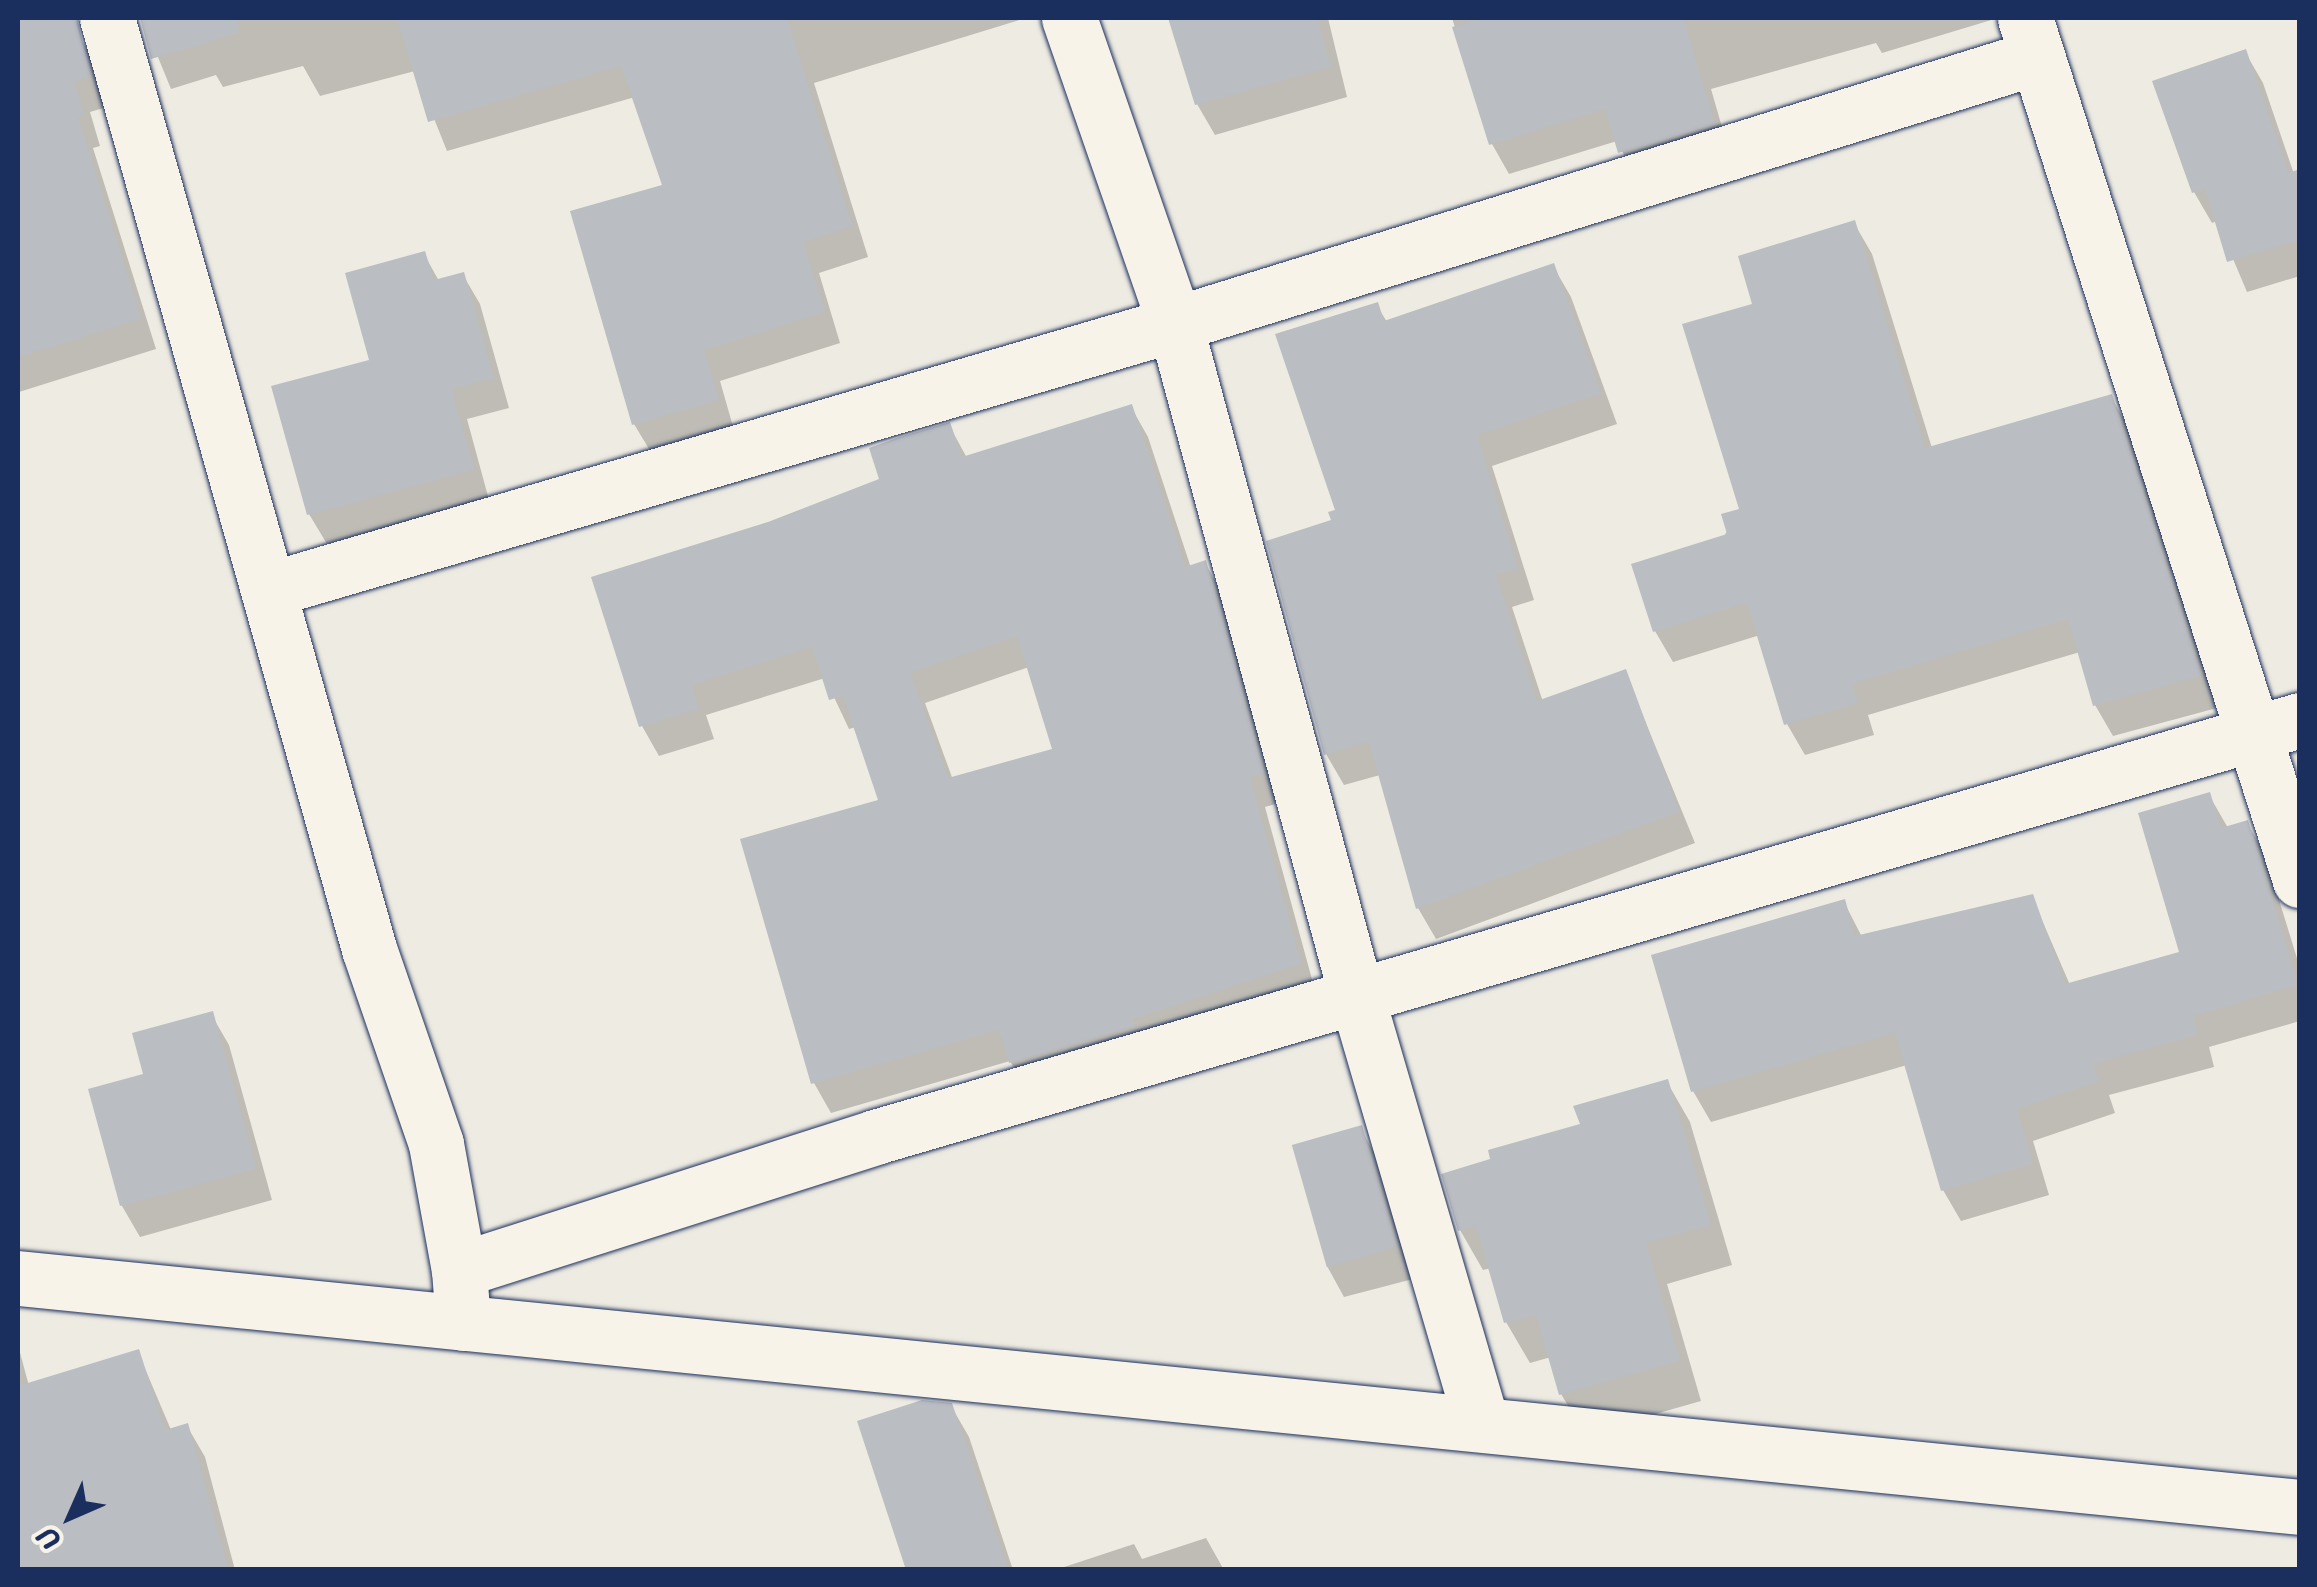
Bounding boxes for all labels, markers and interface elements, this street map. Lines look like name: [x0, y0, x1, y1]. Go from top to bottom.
north arrow: [20, 1467, 120, 1567]
text: U: [25, 1515, 72, 1562]

